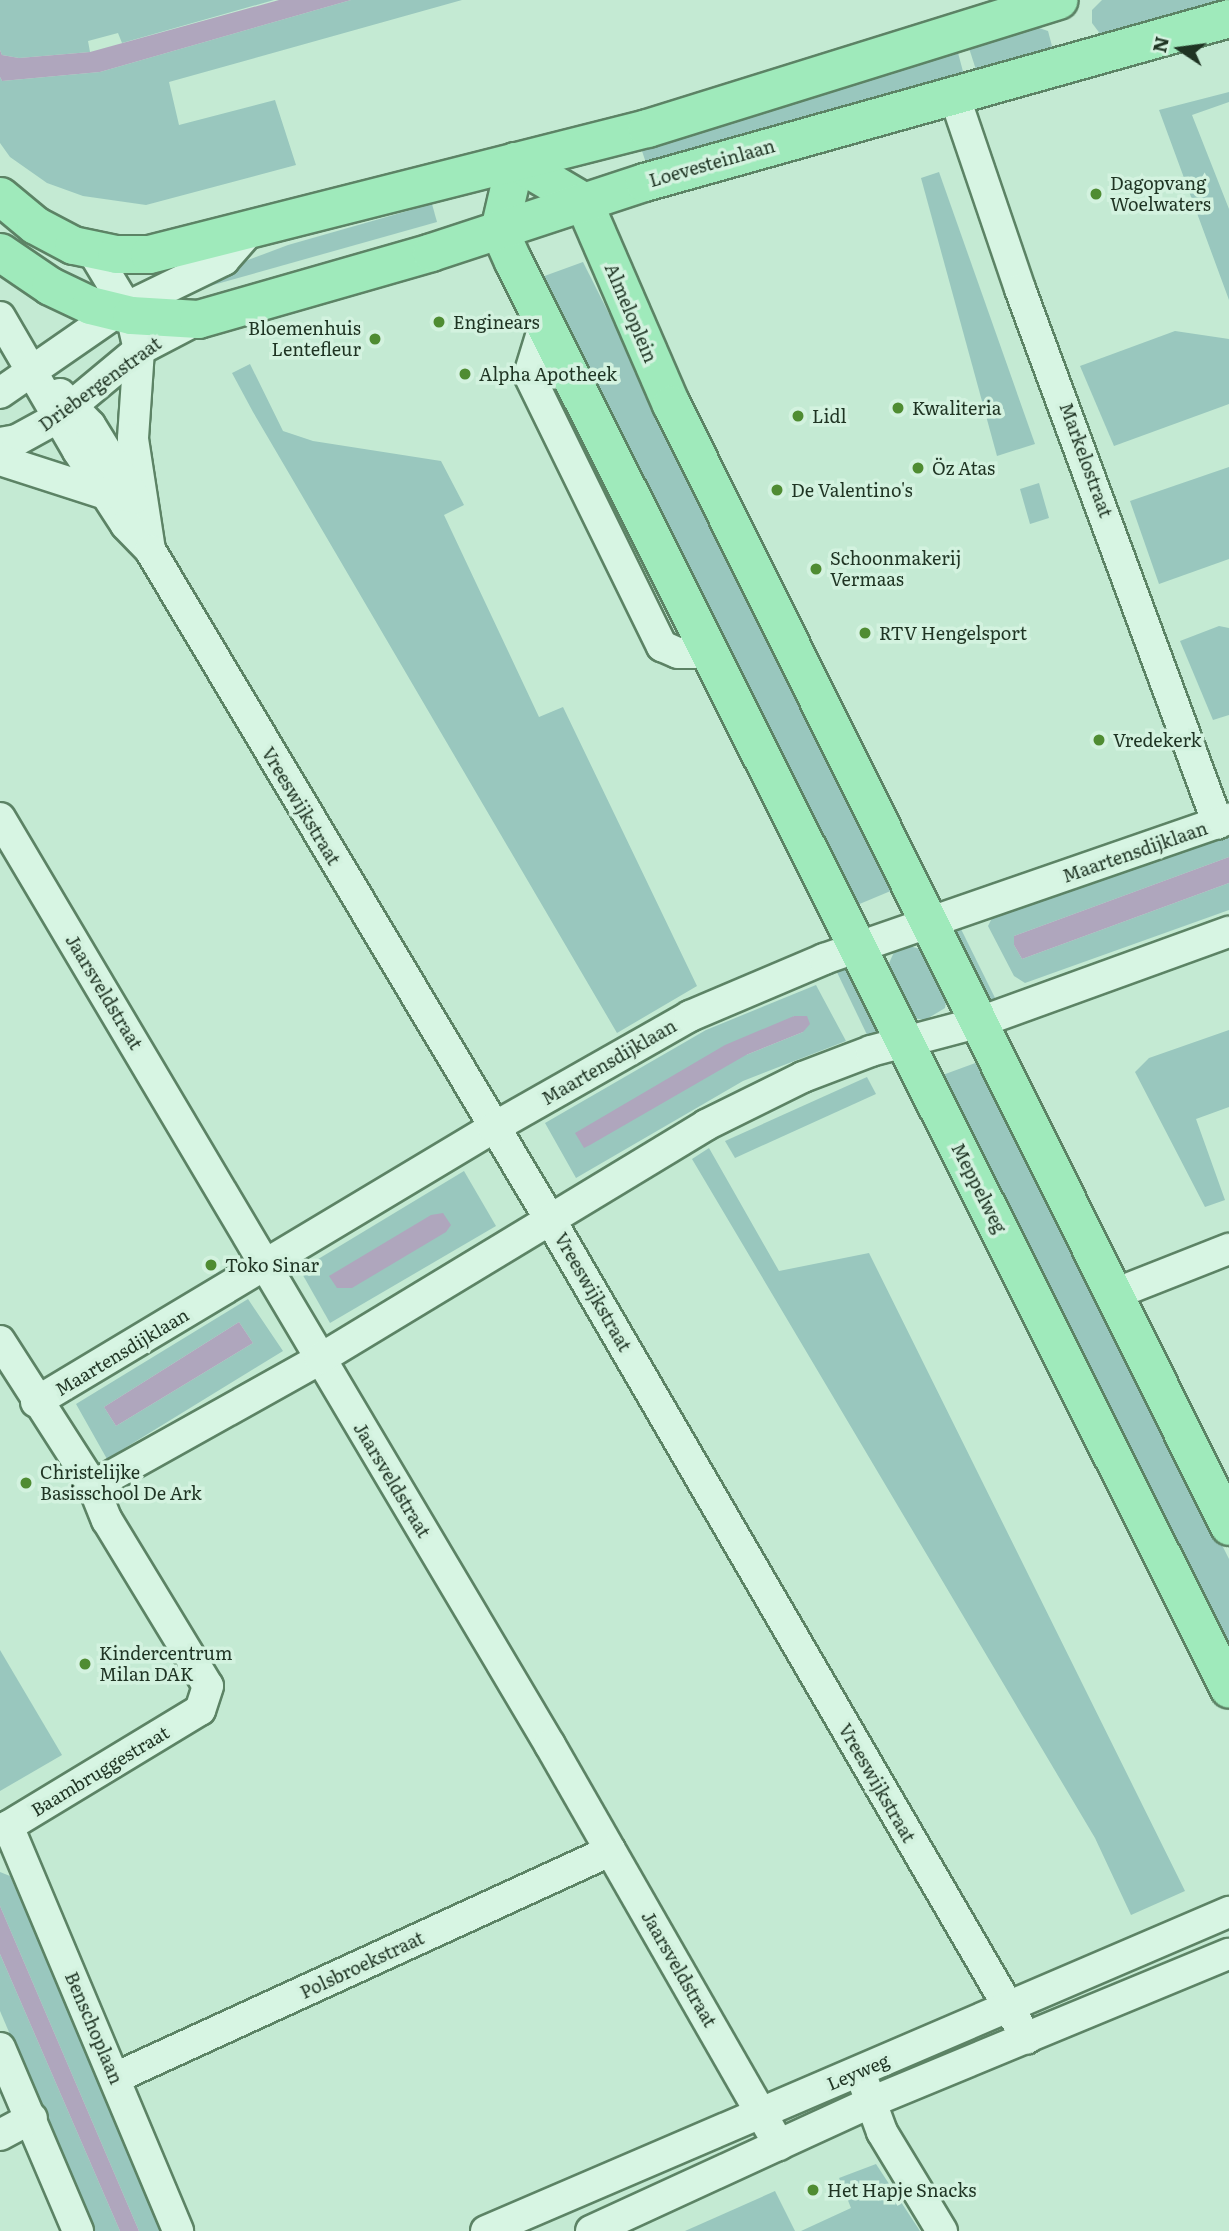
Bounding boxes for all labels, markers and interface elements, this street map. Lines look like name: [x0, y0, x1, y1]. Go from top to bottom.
north arrow: [1145, 14, 1215, 84]
text: N: [1144, 33, 1175, 55]
street label: Loevesteinlaan: [647, 135, 777, 191]
place label: Dagopvang Woelwaters: [1110, 173, 1211, 216]
marker: Dagopvang Woelwaters: [1088, 186, 1104, 202]
street label: Almeloplein: [600, 260, 662, 366]
place label: Enginears: [453, 311, 540, 333]
marker: Enginears: [431, 314, 447, 330]
place label: Bloemenhuis Lentefleur: [248, 318, 361, 360]
marker: Bloemenhuis Lentefleur: [367, 331, 383, 347]
street label: Driebergenstraat: [35, 332, 165, 436]
place label: Alpha Apotheek: [479, 363, 617, 385]
marker: Alpha Apotheek: [457, 366, 473, 382]
place label: Kwaliteria: [912, 397, 1001, 419]
marker: Kwaliteria: [890, 400, 906, 416]
street label: Markelostraat: [1055, 400, 1117, 520]
place label: Lidl: [812, 405, 847, 427]
marker: Lidl: [790, 408, 806, 424]
place label: Öz Atas: [932, 457, 995, 479]
marker: Öz Atas: [910, 460, 926, 476]
place label: De Valentino's: [791, 479, 913, 501]
marker: De Valentino's: [769, 482, 785, 498]
place label: Schoonmakerij Vermaas: [830, 548, 961, 590]
marker: Schoonmakerij Vermaas: [808, 561, 824, 577]
place label: RTV Hengelsport: [879, 622, 1027, 644]
marker: RTV Hengelsport: [857, 625, 873, 641]
place label: Vredekerk: [1113, 729, 1202, 751]
marker: Vredekerk: [1091, 732, 1107, 748]
street label: Vreeswijkstraat: [257, 743, 345, 869]
street label: Maartensdijklaan: [1060, 817, 1210, 887]
street label: Jaarsveldstraat: [61, 930, 147, 1054]
street label: Maartensdijklaan: [538, 1015, 680, 1109]
street label: Meppelweg: [947, 1139, 1011, 1237]
street label: Vreeswijkstraat: [550, 1229, 636, 1355]
place label: Toko Sinar: [225, 1254, 319, 1276]
marker: Toko Sinar: [203, 1257, 219, 1273]
street label: Maartensdijklaan: [51, 1304, 193, 1400]
street label: Jaarsveldstraat: [349, 1418, 435, 1542]
place label: Christelijke Basisschool De Ark: [40, 1462, 202, 1504]
marker: Christelijke Basisschool De Ark: [18, 1475, 34, 1491]
place label: Kindercentrum Milan DAK: [99, 1643, 232, 1686]
marker: Kindercentrum Milan DAK: [77, 1656, 93, 1672]
street label: Vreeswijkstraat: [834, 1720, 920, 1846]
street label: Baambruggestraat: [27, 1721, 173, 1821]
street label: Jaarsveldstraat: [637, 1907, 721, 2031]
street label: Polsbroekstraat: [297, 1927, 427, 2003]
street label: Benschoplaan: [61, 1969, 127, 2087]
street label: Leyweg: [824, 2049, 892, 2095]
place label: Het Hapje Snacks: [827, 2179, 976, 2201]
marker: Het Hapje Snacks: [805, 2182, 821, 2198]

